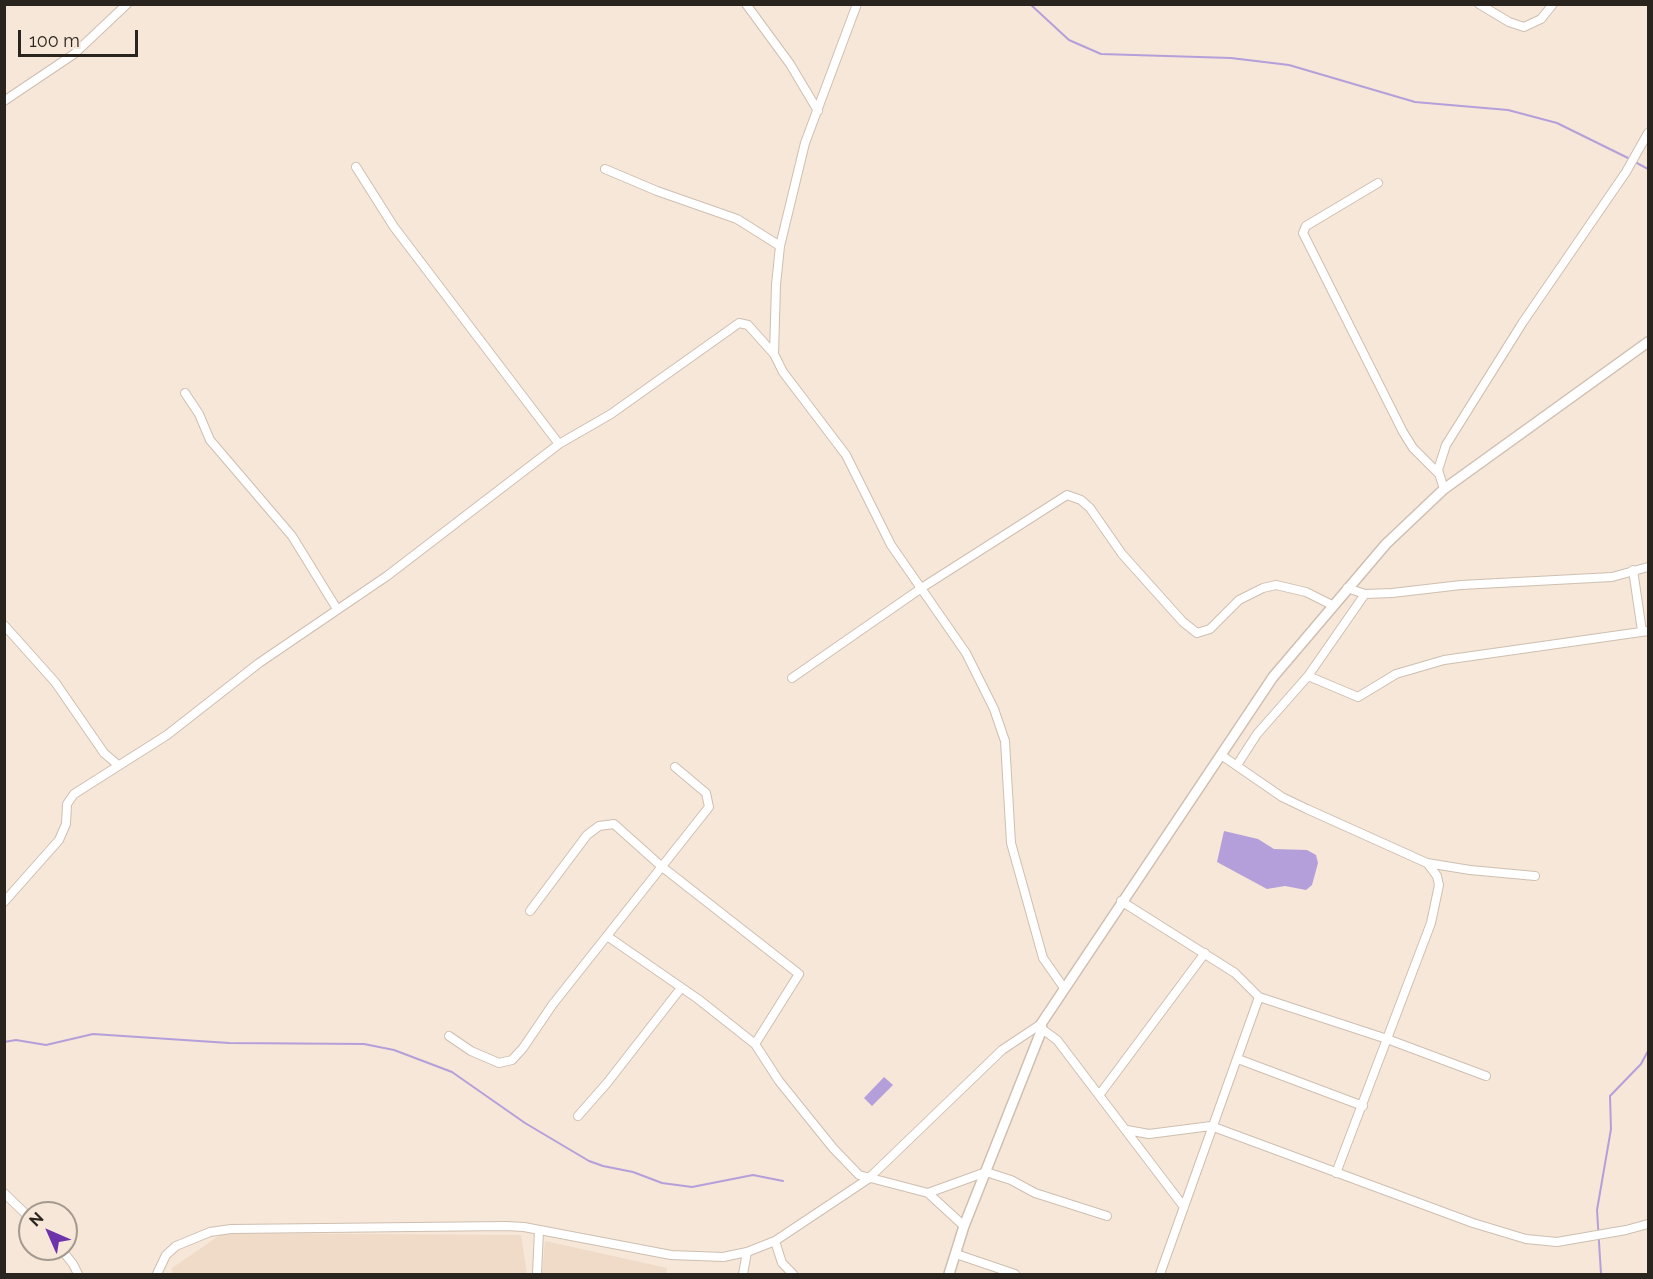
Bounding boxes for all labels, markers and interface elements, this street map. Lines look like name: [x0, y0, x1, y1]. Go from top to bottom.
scale bar: [21, 18, 141, 56]
text: 100 m: [29, 30, 80, 51]
north arrow: [18, 1201, 78, 1261]
text: N: [25, 1208, 47, 1230]

